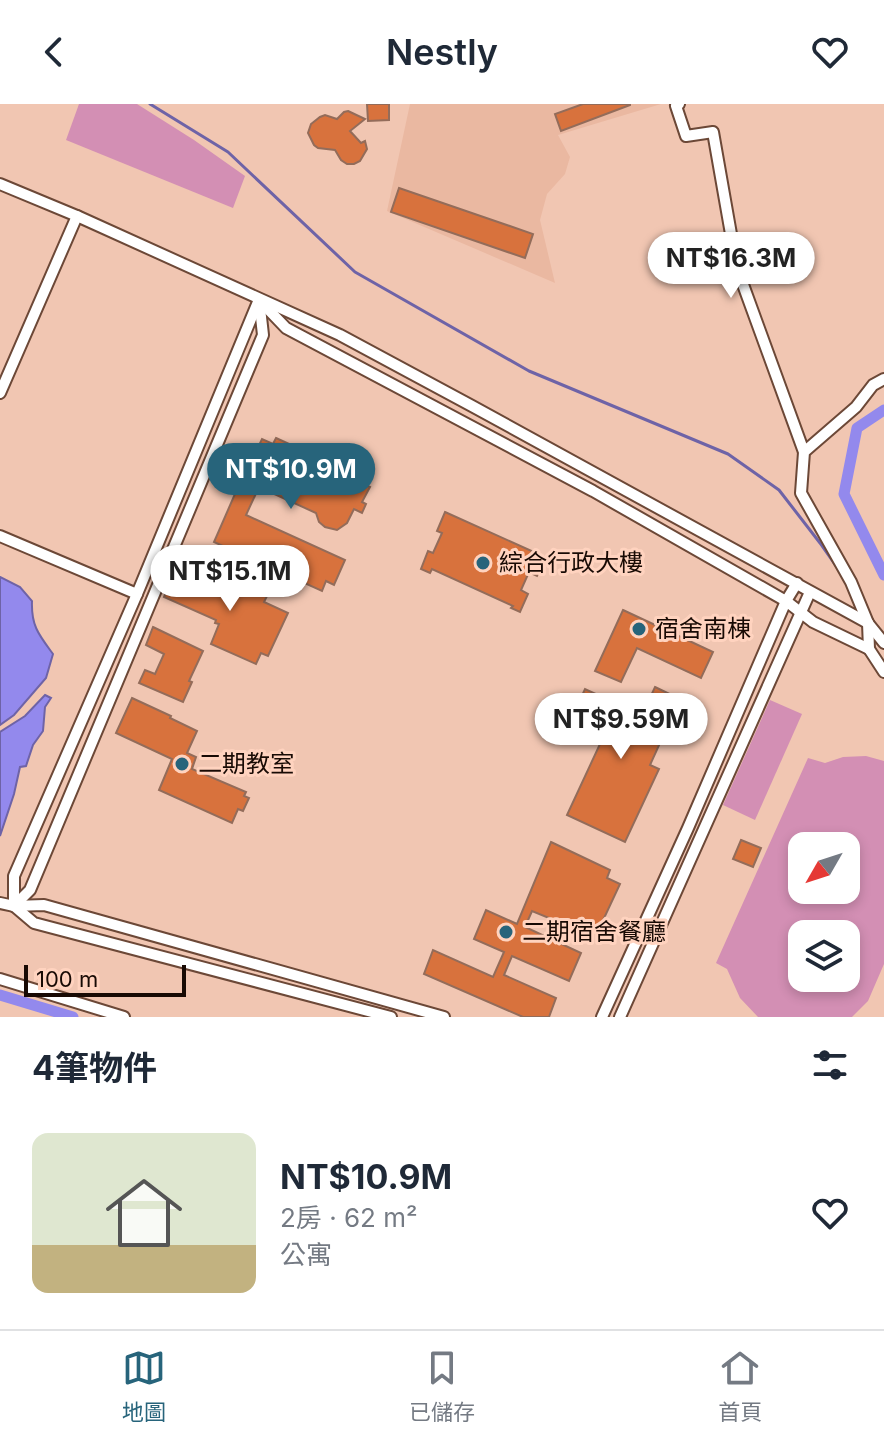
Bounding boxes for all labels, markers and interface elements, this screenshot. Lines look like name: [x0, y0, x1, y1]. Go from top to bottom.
icon: back: [32, 30, 76, 74]
text: Nestly: [386, 30, 498, 74]
icon: heart: [808, 30, 852, 74]
pin: NT$16.3M: [648, 232, 814, 300]
text: NT$16.3M: [666, 242, 796, 273]
pin: NT$10.9M: [208, 443, 374, 511]
text: NT$10.9M: [225, 453, 357, 484]
pin: NT$15.1M: [147, 545, 313, 613]
place label: 綜合行政大樓: [499, 548, 643, 577]
marker: 綜合行政大樓: [474, 554, 492, 572]
text: NT$15.1M: [168, 555, 292, 586]
place label: 宿舍南棟: [655, 614, 751, 643]
marker: 宿舍南棟: [630, 620, 648, 638]
pin: NT$9.59M: [538, 693, 704, 761]
text: NT$9.59M: [553, 703, 689, 734]
place label: 二期教室: [198, 749, 294, 778]
marker: 二期教室: [173, 755, 191, 773]
north arrow: [788, 832, 860, 904]
map controls: [788, 832, 860, 992]
place label: 二期宿舍餐廳: [522, 917, 666, 946]
button: layers: [788, 920, 860, 992]
marker: 二期宿舍餐廳: [497, 923, 515, 941]
scale bar: [24, 961, 186, 997]
text: 100 m: [36, 966, 98, 992]
icon: filters: [808, 1043, 852, 1087]
text: 4筆物件: [32, 1047, 157, 1088]
text: NT$10.9M: [280, 1156, 452, 1197]
icon: home: [96, 1165, 192, 1261]
icon: heart: [808, 1191, 852, 1235]
text: 2房 · 62 m²: [280, 1202, 418, 1233]
text: 公寓: [280, 1239, 332, 1270]
tab: 地圖: [122, 1346, 166, 1426]
tab: 已儲存: [409, 1346, 475, 1426]
tab: 首頁: [718, 1346, 762, 1426]

